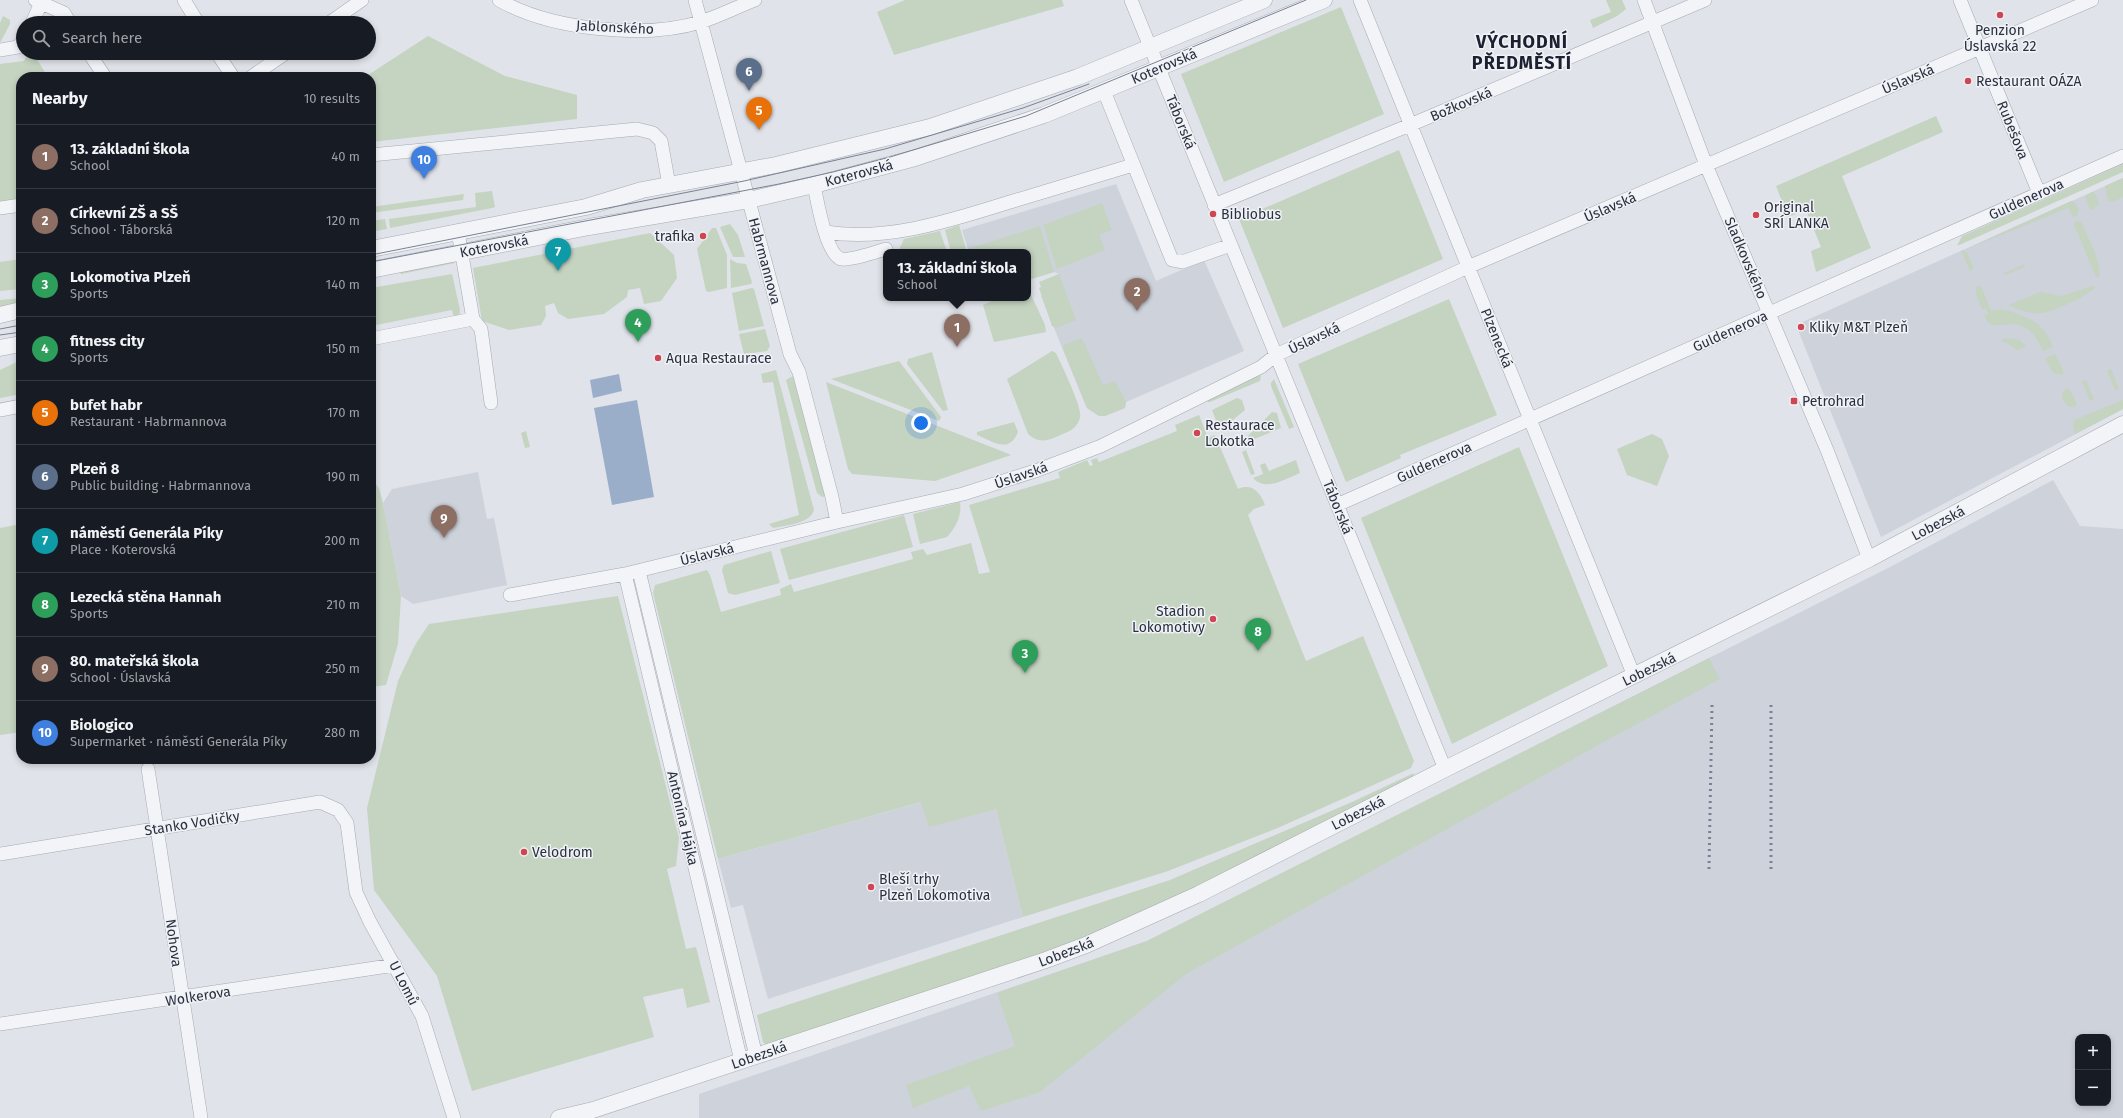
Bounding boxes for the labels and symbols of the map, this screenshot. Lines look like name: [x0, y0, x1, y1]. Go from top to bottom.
marker: Penzion Úslavská 22: [1995, 10, 2005, 20]
street label: Jablonského: [575, 17, 654, 38]
place label: Penzion Úslavská 22: [1964, 22, 2036, 55]
district label: VÝCHODNÍ PŘEDMĚSTÍ: [1472, 30, 1572, 74]
street label: Koterovská: [1129, 45, 1200, 88]
pin: 6: [736, 58, 762, 91]
street label: Úslavská: [1879, 60, 1937, 98]
place label: Restaurant OÁZA: [1976, 72, 2082, 90]
marker: Restaurant OÁZA: [1963, 76, 1973, 86]
street label: Božkovská: [1428, 84, 1495, 125]
street label: Táborská: [1162, 93, 1199, 152]
pin: 5: [746, 97, 772, 130]
street label: Rubešova: [1993, 98, 2032, 162]
pin: 10: [411, 146, 437, 179]
street label: Koterovská: [823, 156, 895, 191]
street label: Guldenerova: [1986, 175, 2066, 224]
street label: Úslavská: [1581, 188, 1639, 226]
place label: Original SRÍ LANKA: [1764, 199, 1829, 232]
place label: Bibliobus: [1221, 206, 1281, 223]
marker: Bibliobus: [1208, 209, 1218, 219]
marker: Original SRÍ LANKA: [1751, 210, 1761, 220]
street label: Sladkovského: [1721, 215, 1770, 302]
street label: Habrmannova: [745, 216, 784, 306]
place label: trafika: [655, 228, 695, 245]
street label: Koterovská: [458, 231, 530, 261]
marker: trafika: [698, 231, 708, 241]
pin: 7: [545, 238, 571, 271]
pin: 2: [1124, 278, 1150, 311]
street label: Plzenecká: [1477, 306, 1516, 371]
street label: Guldenerova: [1690, 307, 1770, 356]
pin: 4: [625, 309, 651, 342]
pin: 1: [944, 314, 970, 347]
street label: Úslavská: [1285, 318, 1343, 358]
place label: Kliky M&T Plzeň: [1809, 319, 1908, 336]
marker: Kliky M&T Plzeň: [1796, 322, 1806, 332]
place label: Aqua Restaurace: [666, 350, 772, 367]
marker: Aqua Restaurace: [653, 353, 663, 363]
place label: Petrohrad: [1802, 393, 1865, 410]
marker: Petrohrad: [1789, 396, 1799, 406]
your location: [911, 413, 931, 433]
place label: Restaurace Lokotka: [1205, 417, 1275, 450]
marker: Restaurace Lokotka: [1192, 428, 1202, 438]
street label: Guldenerova: [1394, 438, 1474, 487]
street label: Úslavská: [992, 458, 1050, 492]
street label: Táborská: [1319, 478, 1356, 537]
street label: Lobezská: [1909, 502, 1968, 545]
pin: 9: [431, 505, 457, 538]
street label: Úslavská: [678, 539, 736, 569]
place label: Stadion Lokomotivy: [1132, 603, 1205, 636]
marker: Stadion Lokomotivy: [1208, 614, 1218, 624]
pin: 8: [1245, 618, 1271, 651]
pin: 3: [1012, 640, 1038, 673]
street label: Lobezská: [1620, 649, 1679, 690]
street label: Antonína Hájka: [663, 769, 702, 867]
street label: Lobezská: [1329, 793, 1388, 834]
street label: Stanko Vodičky: [143, 808, 241, 839]
place label: Velodrom: [532, 844, 593, 861]
marker: Velodrom: [519, 847, 529, 857]
place label: Bleší trhy Plzeň Lokomotiva: [879, 871, 990, 904]
marker: Bleší trhy Plzeň Lokomotiva: [866, 882, 876, 892]
street label: Nohova: [162, 918, 185, 968]
street label: Lobezská: [1036, 934, 1096, 971]
street label: U Lomů: [385, 958, 422, 1008]
street label: Wolkerova: [164, 983, 232, 1010]
street label: Lobezská: [729, 1038, 789, 1073]

